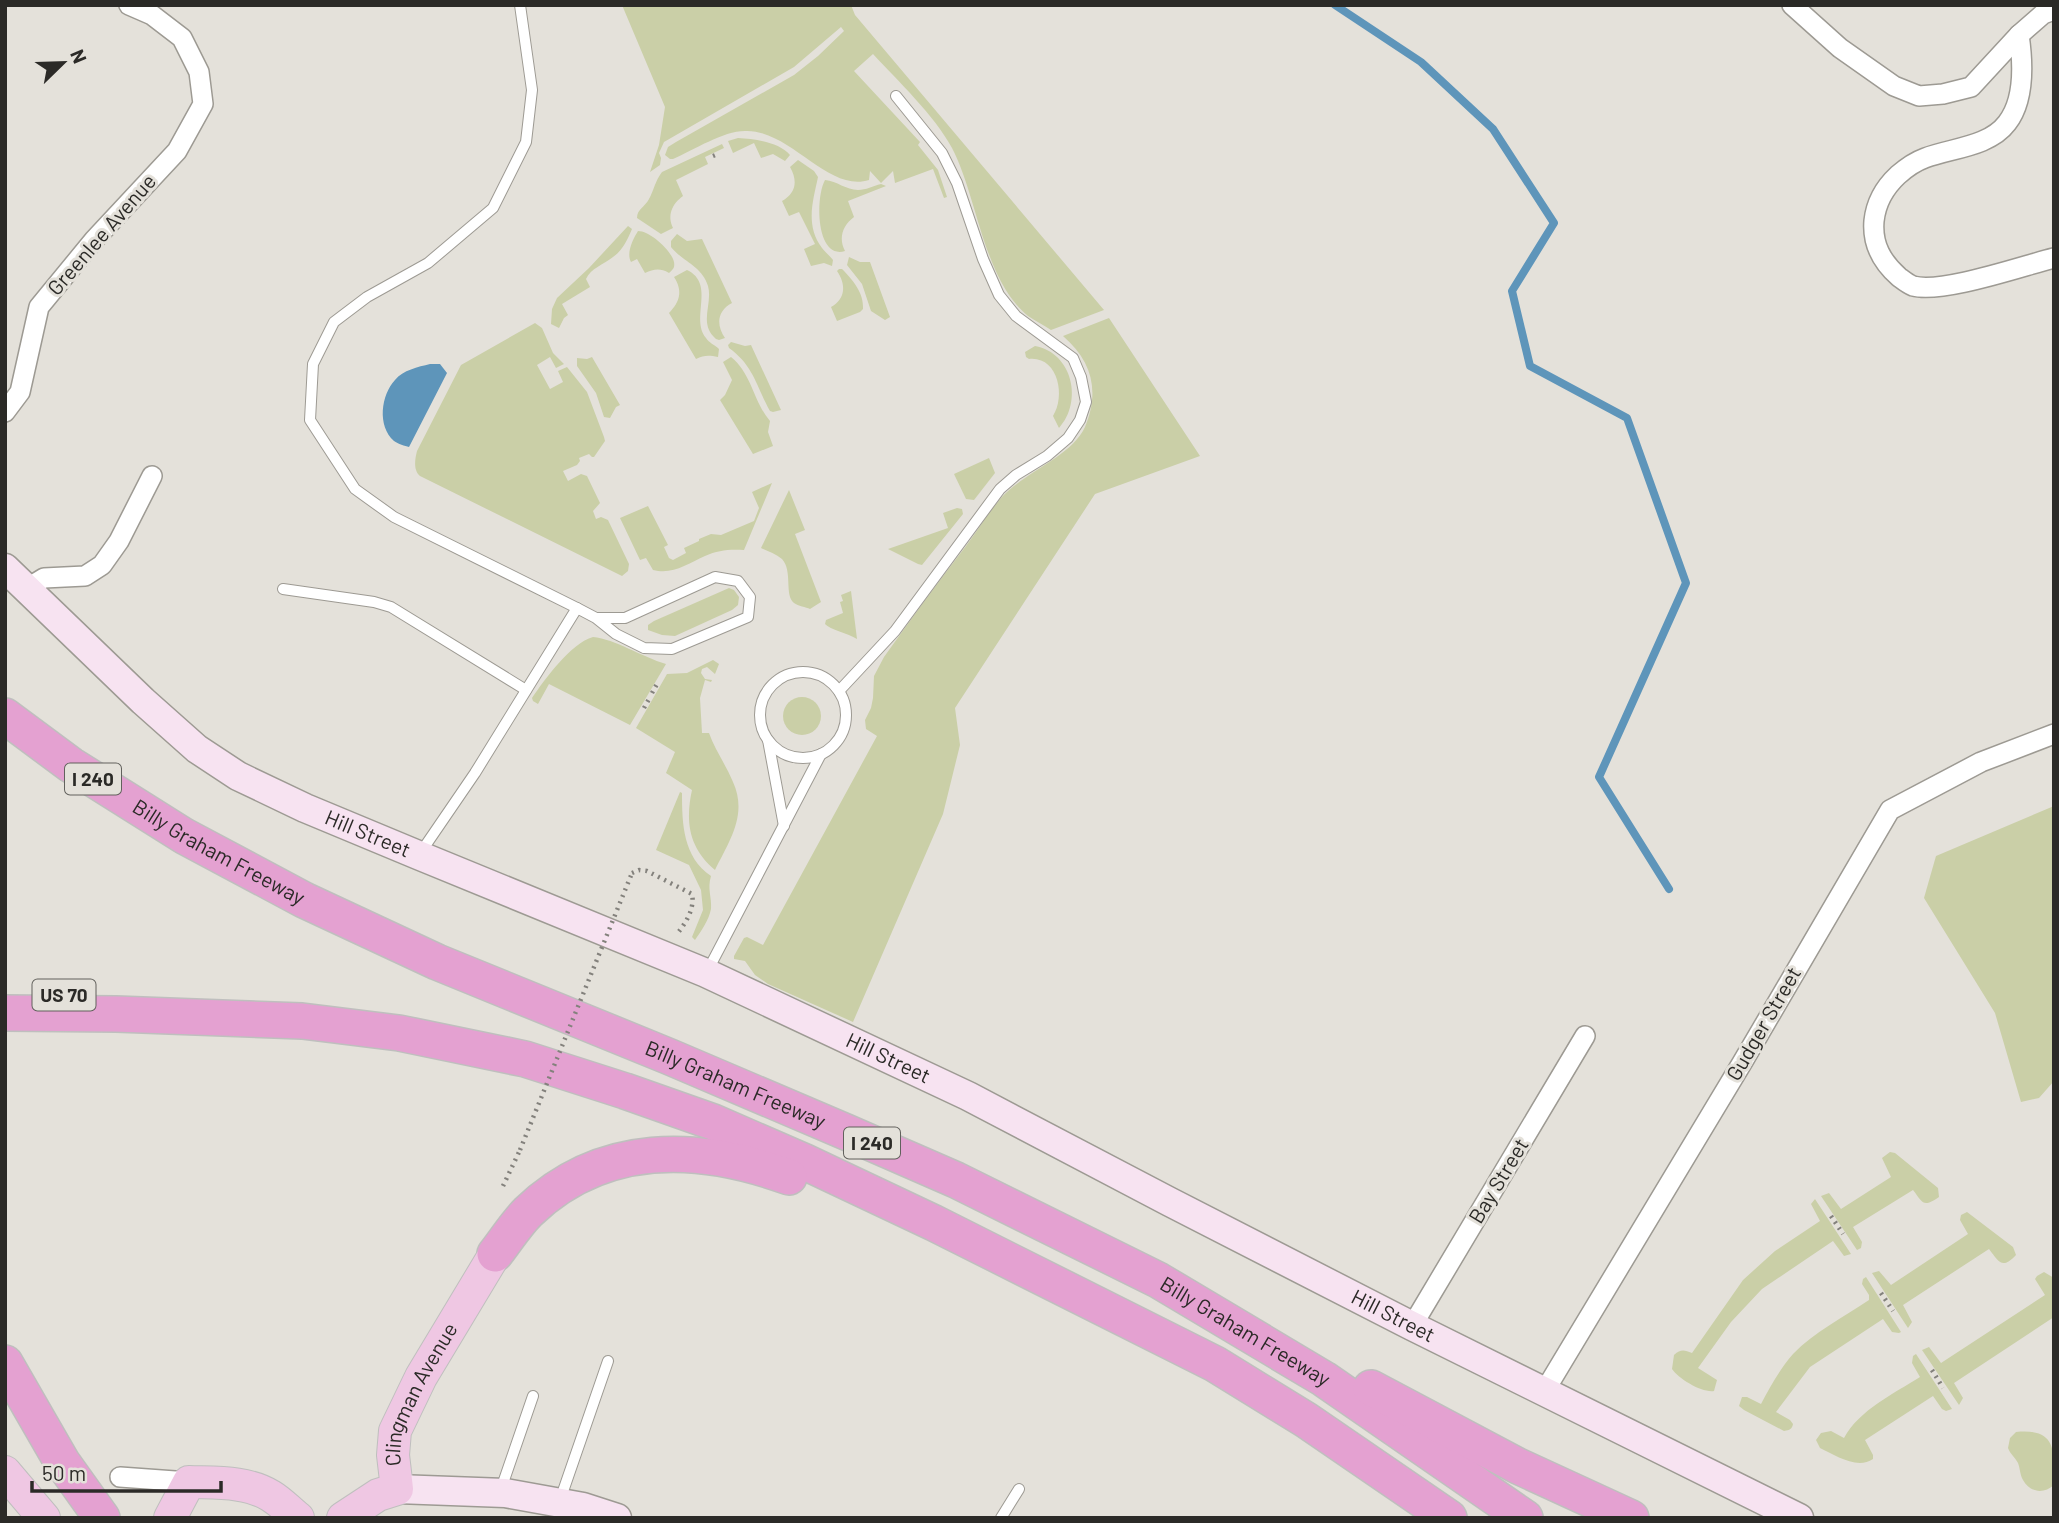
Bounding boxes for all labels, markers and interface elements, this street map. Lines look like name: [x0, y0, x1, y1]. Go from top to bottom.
north arrow: [28, 28, 98, 98]
text: N: [66, 46, 92, 66]
street label: Greenlee Avenue: [41, 168, 160, 300]
road number: I 240: [65, 764, 121, 794]
street label: Billy Graham Freeway: [129, 793, 310, 909]
street label: Hill Street: [322, 804, 415, 862]
street label: Gudger Street: [1720, 962, 1805, 1085]
road number: US 70: [32, 979, 96, 1010]
street label: Hill Street: [842, 1027, 935, 1088]
street label: Billy Graham Freeway: [642, 1034, 830, 1133]
road number: I 240: [844, 1128, 900, 1158]
street label: Bay Street: [1463, 1133, 1533, 1227]
street label: Billy Graham Freeway: [1156, 1270, 1336, 1391]
street label: Hill Street: [1348, 1283, 1440, 1346]
street label: Clingman Avenue: [379, 1318, 462, 1468]
scale bar: [32, 1450, 220, 1494]
text: 50 m: [42, 1460, 86, 1485]

